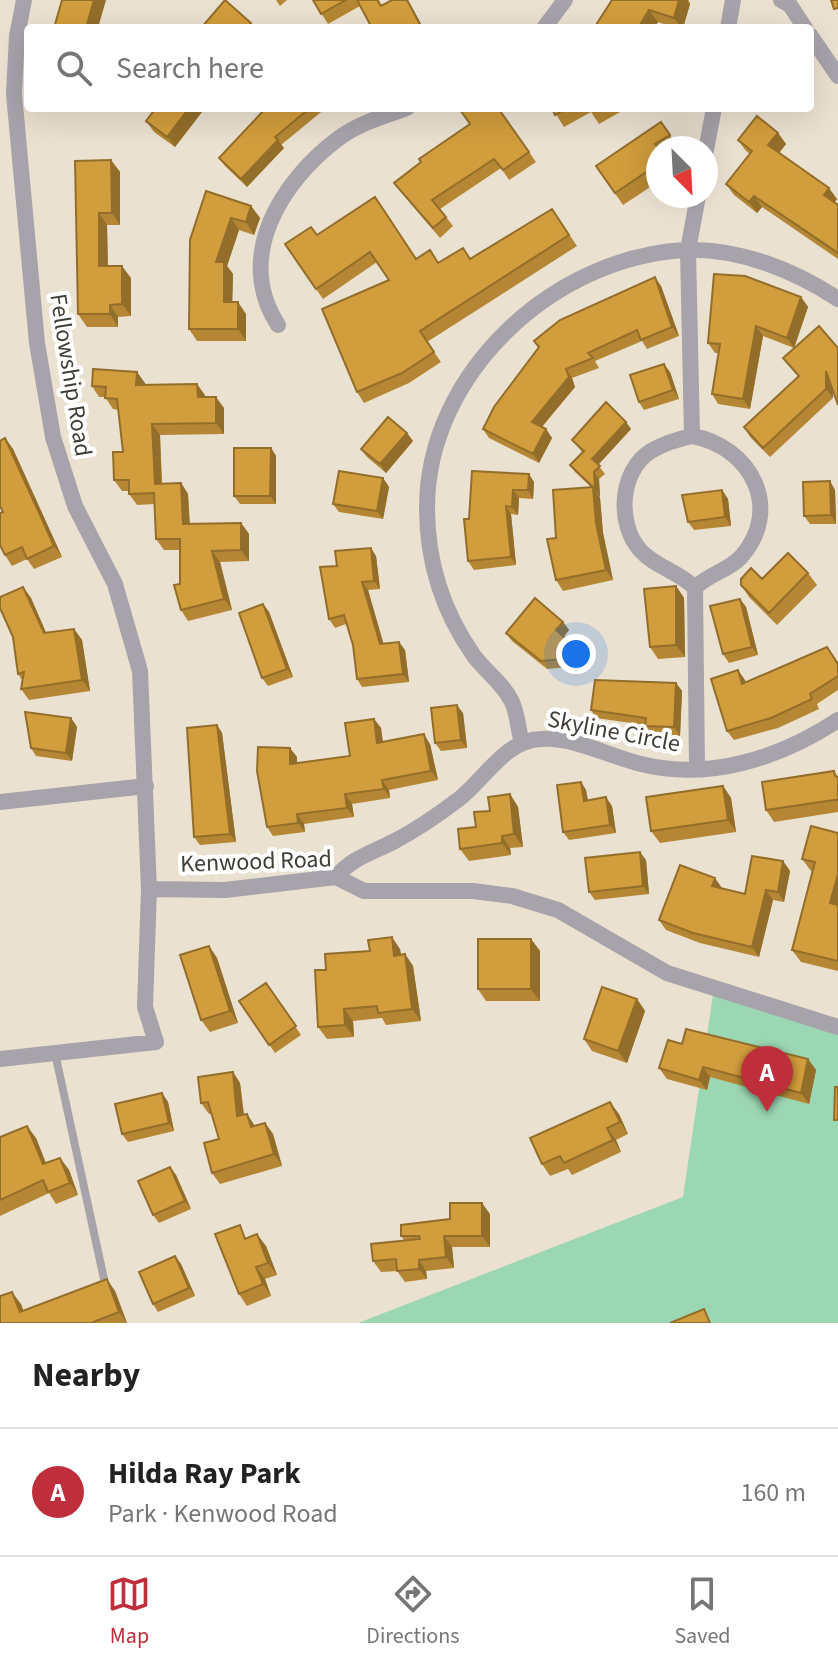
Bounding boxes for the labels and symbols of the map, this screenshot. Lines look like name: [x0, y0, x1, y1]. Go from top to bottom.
north arrow: [646, 136, 718, 208]
street label: Fellowship Road: [40, 291, 101, 459]
your location: [556, 634, 596, 674]
street label: Skyline Circle: [545, 701, 683, 761]
street label: Kenwood Road: [180, 841, 332, 882]
pin: A: [741, 1046, 793, 1112]

